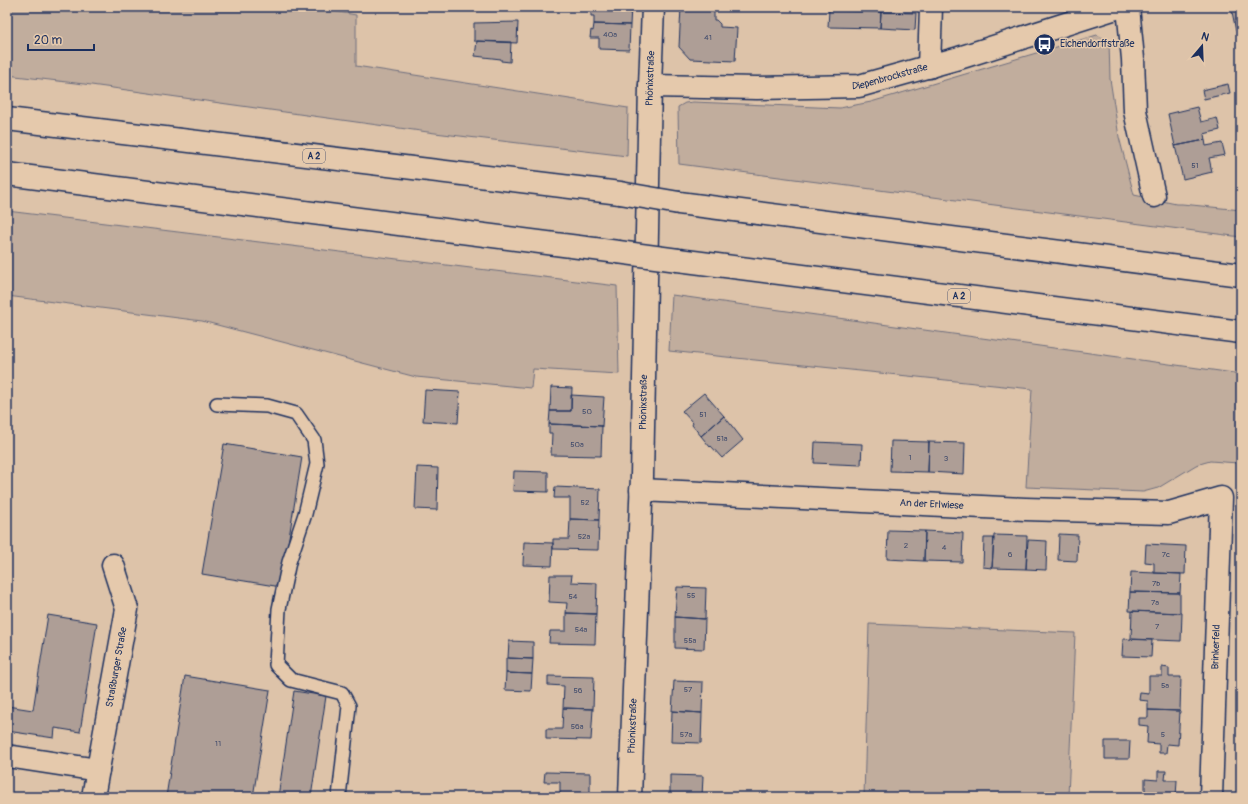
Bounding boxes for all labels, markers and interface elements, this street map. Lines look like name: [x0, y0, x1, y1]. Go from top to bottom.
scale bar: [28, 26, 94, 52]
north arrow: [1182, 26, 1222, 66]
house number: 40a: [603, 30, 617, 39]
text: N: [1199, 30, 1211, 45]
bus stop icon: Eichendorffstraße: [1032, 31, 1058, 57]
text: 20 m: [34, 33, 63, 48]
house number: 41: [704, 33, 712, 42]
place label: Eichendorffstraße: [1060, 38, 1134, 50]
street label: Phönixstraße: [644, 50, 657, 106]
street label: Diepenbrockstraße: [852, 61, 929, 92]
road number: A 2: [303, 149, 325, 163]
house number: 51: [1191, 161, 1199, 170]
road number: A 2: [948, 289, 970, 303]
street label: Phönixstraße: [637, 374, 650, 430]
house number: 50: [582, 407, 592, 416]
house number: 51: [699, 410, 707, 419]
house number: 51a: [716, 434, 728, 443]
house number: 50a: [570, 440, 584, 449]
house number: 1: [908, 453, 912, 462]
house number: 3: [944, 454, 949, 463]
street label: An der Erlwiese: [899, 497, 964, 512]
house number: 52: [581, 498, 590, 507]
house number: 52a: [578, 532, 591, 541]
house number: 2: [904, 541, 909, 550]
house number: 4: [942, 543, 947, 552]
house number: 6: [1008, 550, 1013, 559]
house number: 7c: [1162, 550, 1170, 559]
house number: 7b: [1152, 579, 1160, 588]
house number: 55: [687, 591, 695, 600]
house number: 54: [569, 592, 578, 601]
house number: 7a: [1151, 598, 1159, 607]
house number: 7: [1155, 622, 1160, 631]
street label: Brinkerfeld: [1209, 624, 1223, 670]
house number: 54a: [575, 625, 588, 634]
street label: Straßburger Straße: [103, 626, 130, 708]
house number: 55a: [684, 636, 696, 645]
house number: 5a: [1161, 681, 1169, 690]
house number: 57: [684, 685, 693, 694]
house number: 56: [574, 686, 583, 695]
street label: Phönixstraße: [626, 698, 640, 754]
house number: 56a: [571, 722, 584, 731]
house number: 57a: [680, 730, 692, 739]
house number: 5: [1161, 730, 1165, 739]
house number: 11: [215, 739, 221, 748]

